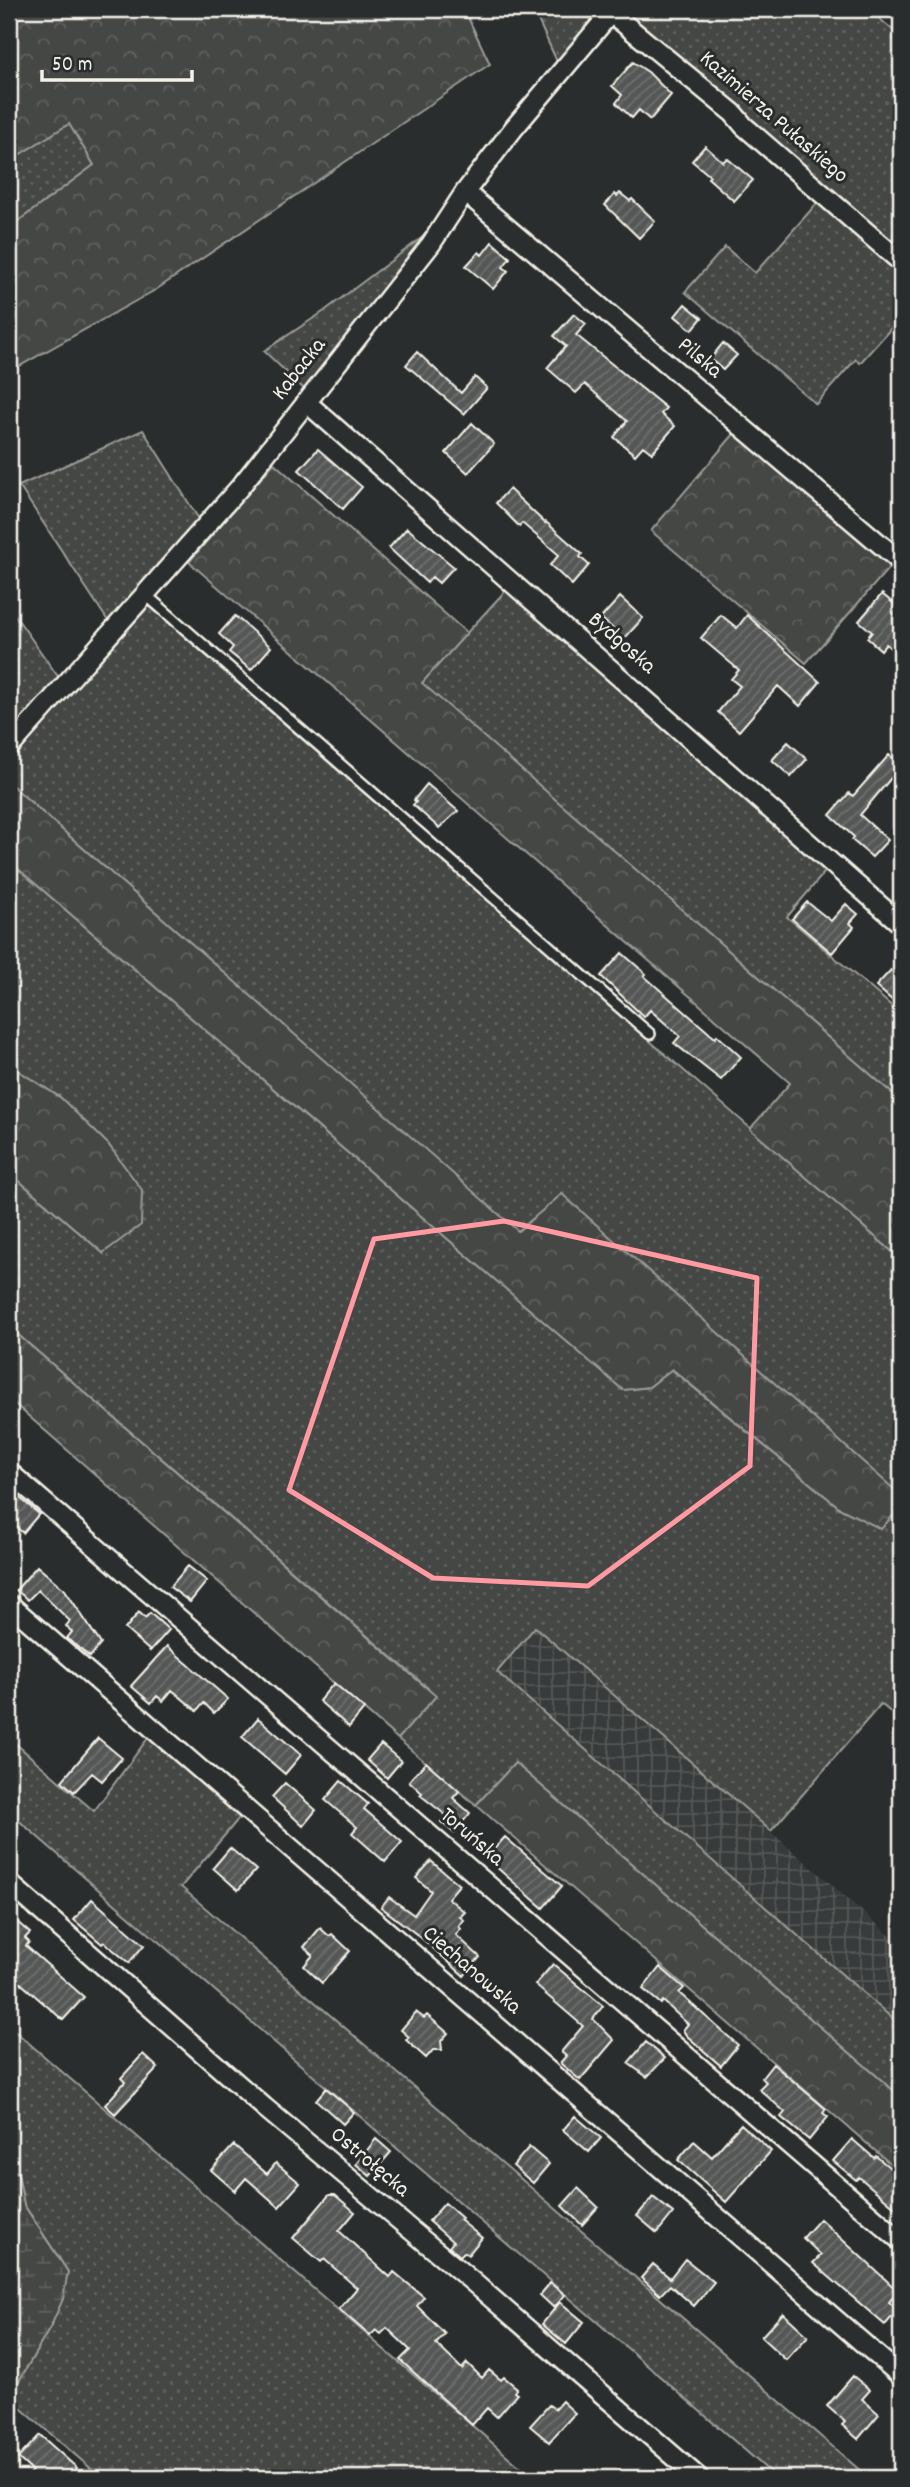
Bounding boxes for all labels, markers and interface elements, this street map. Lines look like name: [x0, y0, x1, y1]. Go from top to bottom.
scale bar: [42, 38, 192, 82]
street label: Kazimierza Pułaskiego: [691, 44, 855, 192]
text: 50 m: [52, 51, 92, 81]
street label: Pilska: [669, 330, 730, 388]
street label: Kabacka: [265, 331, 336, 408]
street label: Bydgoska: [580, 605, 663, 684]
street label: Toruńska: [431, 1801, 512, 1876]
street label: Ciechanowska: [414, 1919, 529, 2024]
street label: Ostrołęcka: [322, 2120, 417, 2207]

